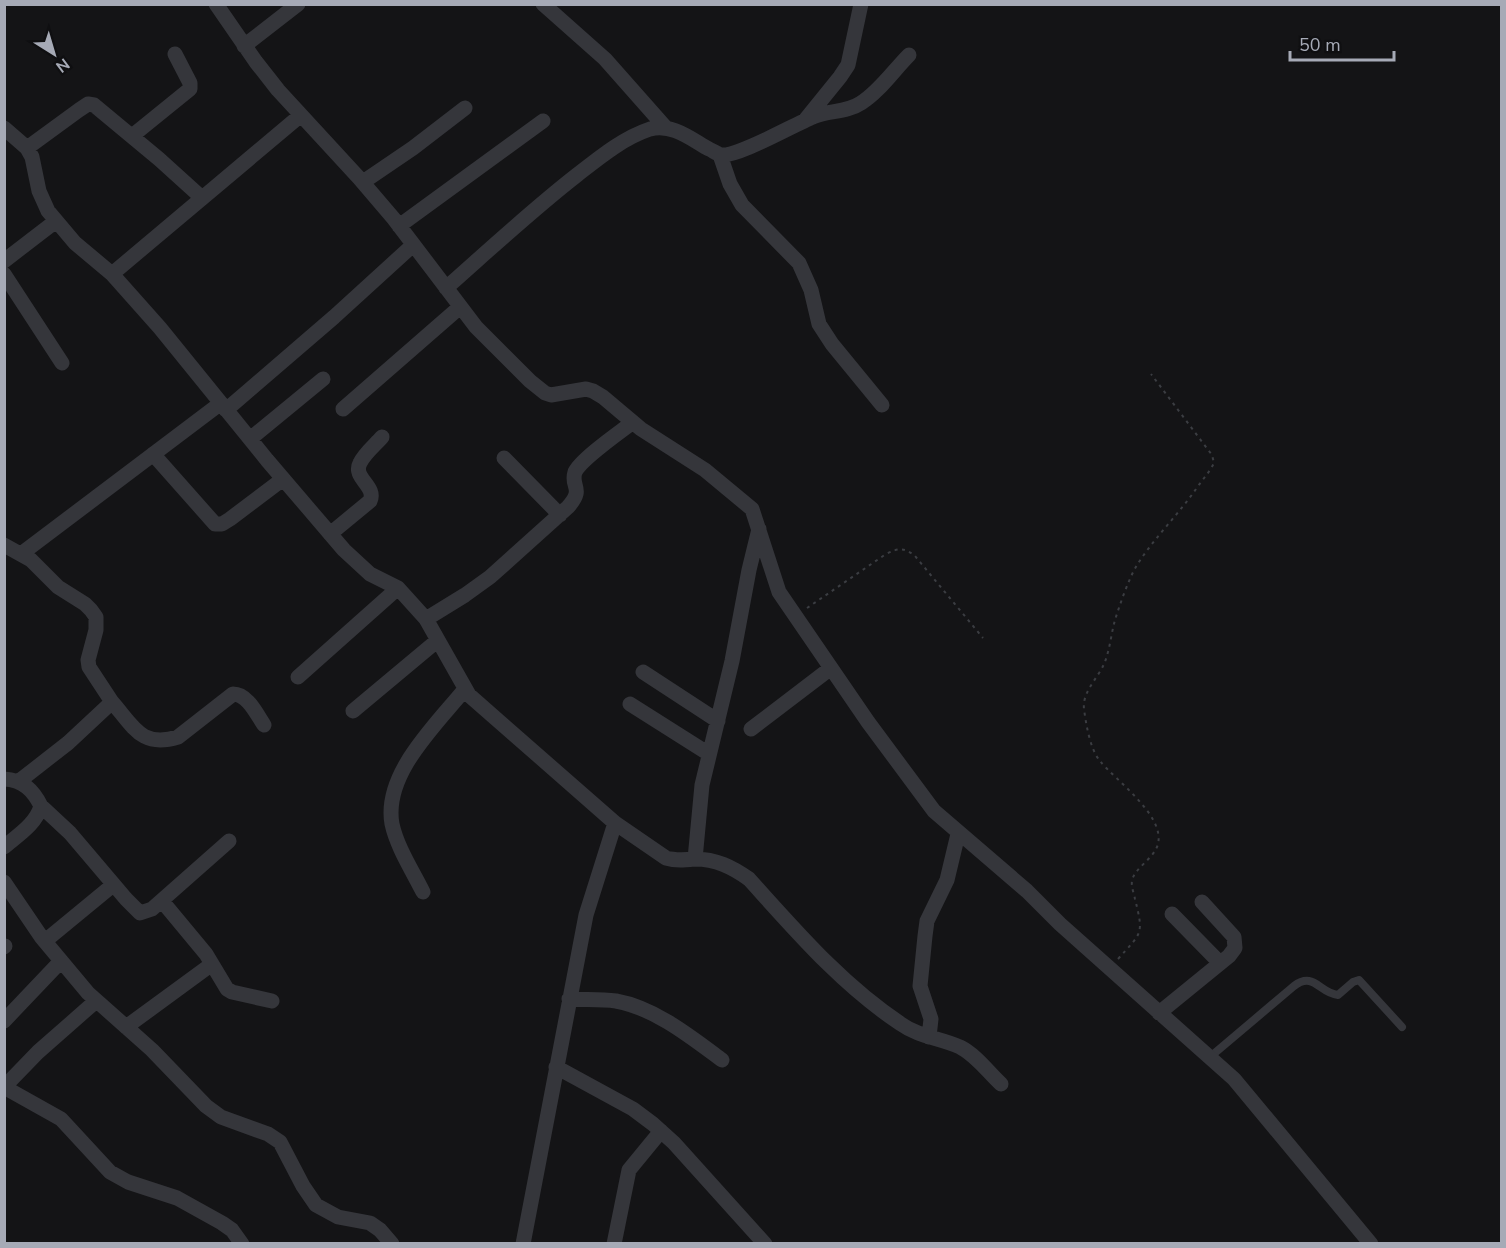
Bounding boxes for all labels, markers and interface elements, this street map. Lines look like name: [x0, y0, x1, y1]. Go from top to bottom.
north arrow: [24, 24, 84, 84]
scale bar: [1290, 24, 1394, 62]
text: 50 m: [1299, 33, 1341, 57]
text: N: [51, 53, 74, 78]

